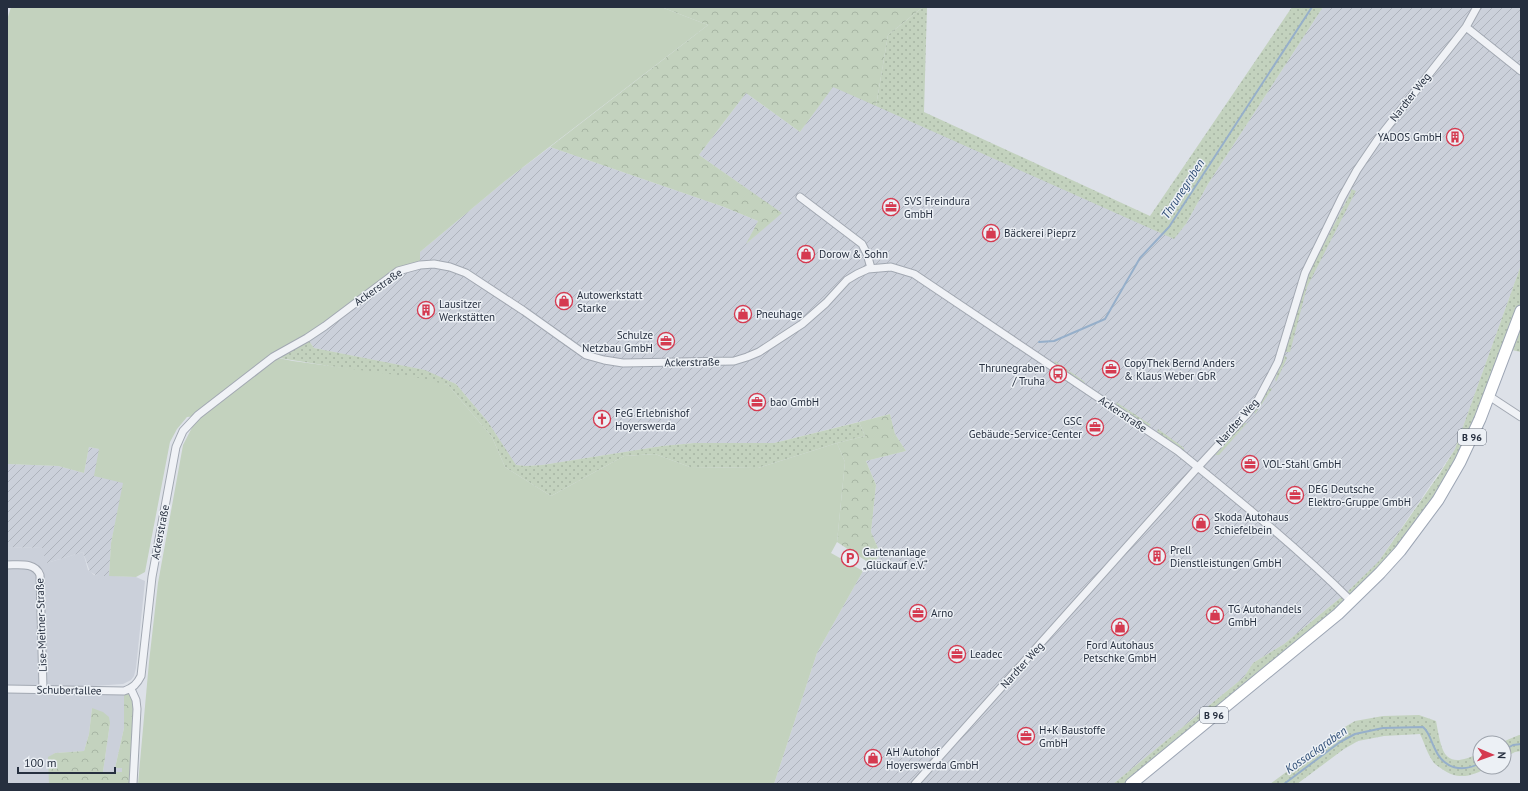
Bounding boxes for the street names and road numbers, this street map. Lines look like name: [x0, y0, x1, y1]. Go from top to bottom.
street label: Nardter Weg: [1387, 70, 1433, 124]
street label: Ackerstraße: [351, 265, 405, 309]
street label: Ackerstraße: [664, 355, 720, 369]
street label: Ackerstraße: [1096, 393, 1150, 436]
street label: Nardter Weg: [1213, 395, 1261, 449]
road number: B 96: [1458, 429, 1486, 445]
street label: Ackerstraße: [148, 503, 172, 561]
street label: Lise-Meitner-Straße: [32, 577, 50, 672]
street label: Nardter Weg: [997, 639, 1047, 691]
street label: Schubertallee: [36, 682, 102, 698]
road number: B 96: [1200, 707, 1228, 723]

